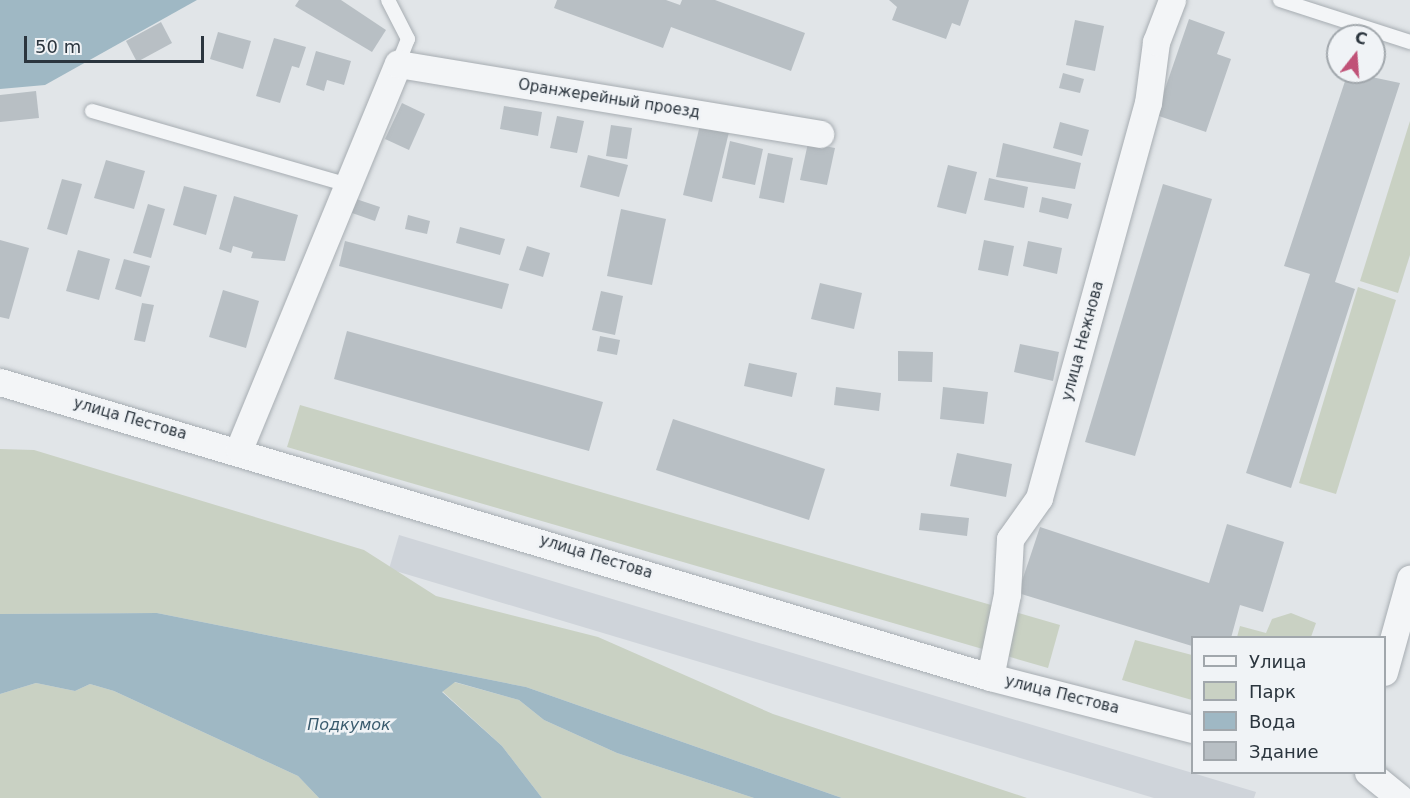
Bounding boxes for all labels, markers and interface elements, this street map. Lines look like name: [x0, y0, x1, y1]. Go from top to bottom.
scale bar: [27, 24, 207, 62]
north arrow: [1326, 24, 1386, 84]
text: С: [1352, 27, 1369, 49]
text: 50 m: [35, 36, 81, 57]
street label: Оранжерейный проезд: [517, 76, 701, 122]
street label: улица Нежнова: [1058, 279, 1108, 403]
street label: улица Пестова: [71, 394, 189, 444]
street label: улица Пестова: [537, 531, 655, 583]
legend: [1191, 636, 1386, 774]
text: Улица: [1249, 651, 1306, 672]
street label: улица Пестова: [1003, 672, 1121, 718]
text: Парк: [1249, 681, 1296, 702]
text: Вода: [1249, 711, 1296, 732]
water label: Подкумок: [307, 715, 391, 735]
text: Здание: [1249, 741, 1319, 762]

